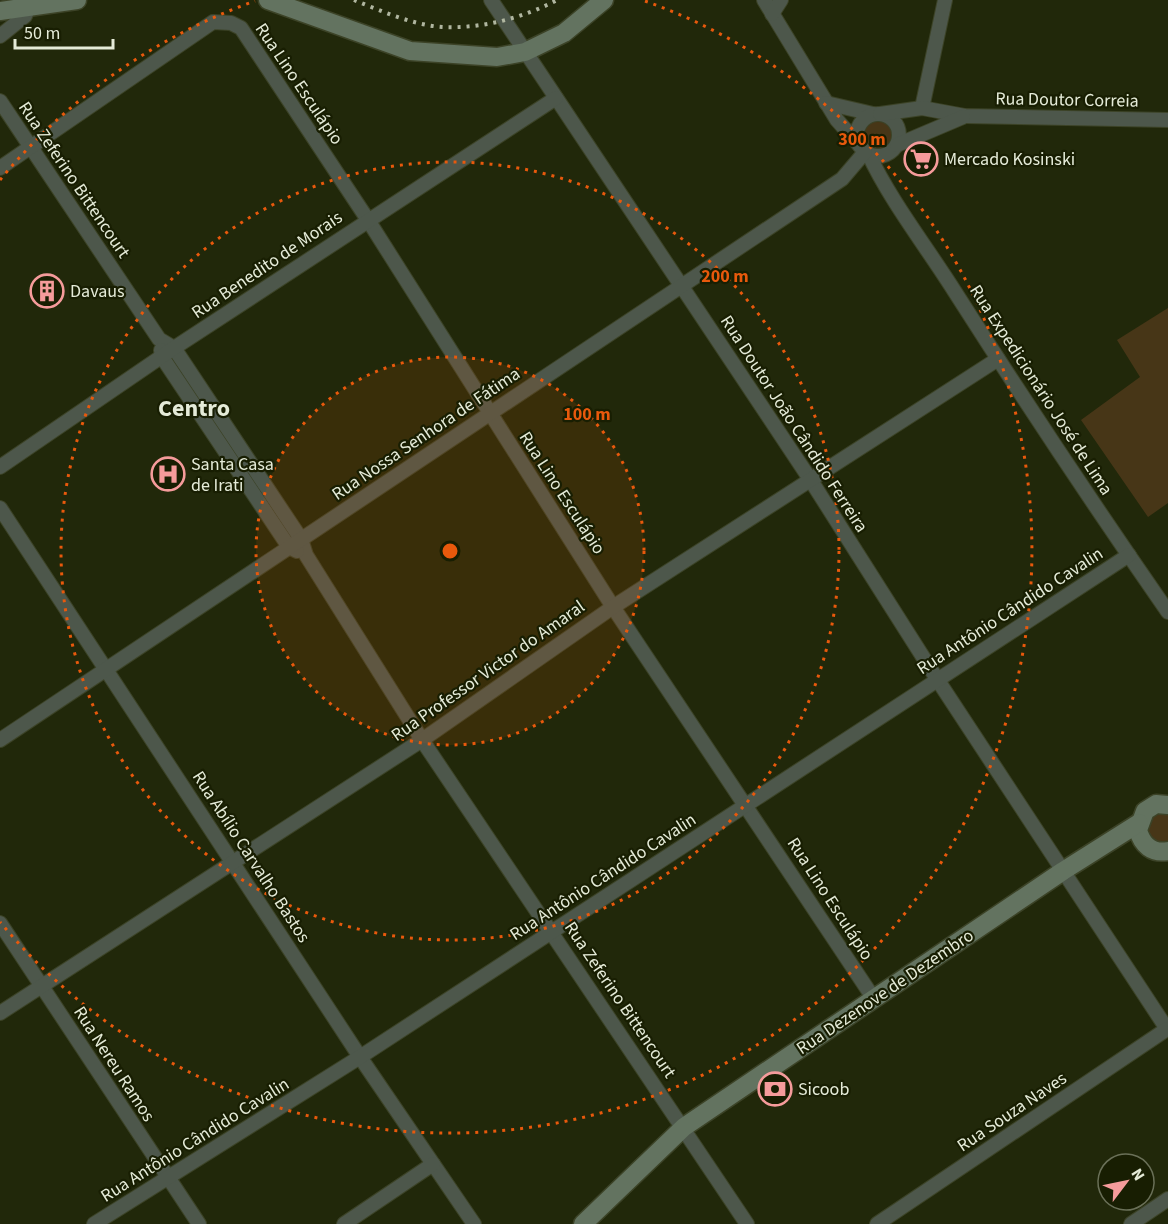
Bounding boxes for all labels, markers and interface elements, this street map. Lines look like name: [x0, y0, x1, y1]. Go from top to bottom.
scale bar: [15, 12, 112, 50]
street label: Rua Lino Esculápio: [249, 18, 349, 150]
text: 50 m: [24, 21, 60, 46]
street label: Rua Doutor Correia: [995, 86, 1139, 114]
street label: Rua Zeferino Bittencourt: [12, 97, 136, 263]
text: 300 m: [838, 127, 886, 152]
supermarket icon: Mercado Kosinski: [903, 141, 939, 177]
place label: Mercado Kosinski: [944, 147, 1075, 172]
street label: Rua Benedito de Morais: [187, 205, 347, 325]
text: 200 m: [701, 264, 749, 289]
building icon: Davaus: [29, 273, 65, 309]
place label: Davaus: [70, 279, 125, 304]
street label: Rua Expedicionário José de Lima: [963, 280, 1119, 500]
street label: Rua Doutor João Cândido Ferreira: [714, 311, 874, 537]
street label: Rua Nossa Senhora de Fátima: [327, 361, 525, 507]
district label: Centro: [158, 391, 230, 426]
text: 100 m: [563, 402, 611, 427]
street label: Rua Lino Esculápio: [513, 427, 611, 559]
place label: Santa Casa de Irati: [191, 452, 274, 498]
hospital icon: Santa Casa de Irati: [150, 456, 186, 492]
centre of rings: [440, 541, 460, 561]
street label: Rua Antônio Cândido Cavalin: [912, 541, 1108, 681]
street label: Rua Professor Victor do Amaral: [386, 594, 590, 748]
street label: Rua Abílio Carvalho Bastos: [186, 766, 316, 948]
street label: Rua Antônio Cândido Cavalin: [505, 807, 701, 947]
street label: Rua Lino Esculápio: [781, 833, 879, 965]
street label: Rua Zeferino Bittencourt: [558, 917, 682, 1083]
street label: Rua Dezenove de Dezembro: [791, 923, 979, 1061]
street label: Rua Nereu Ramos: [67, 1001, 161, 1127]
street label: Rua Souza Naves: [952, 1066, 1072, 1158]
bank icon: Sicoob: [757, 1071, 793, 1107]
street label: Rua Antônio Cândido Cavalin: [96, 1072, 294, 1208]
place label: Sicoob: [798, 1077, 849, 1102]
north arrow: [1096, 1152, 1156, 1212]
text: N: [1126, 1164, 1150, 1185]

